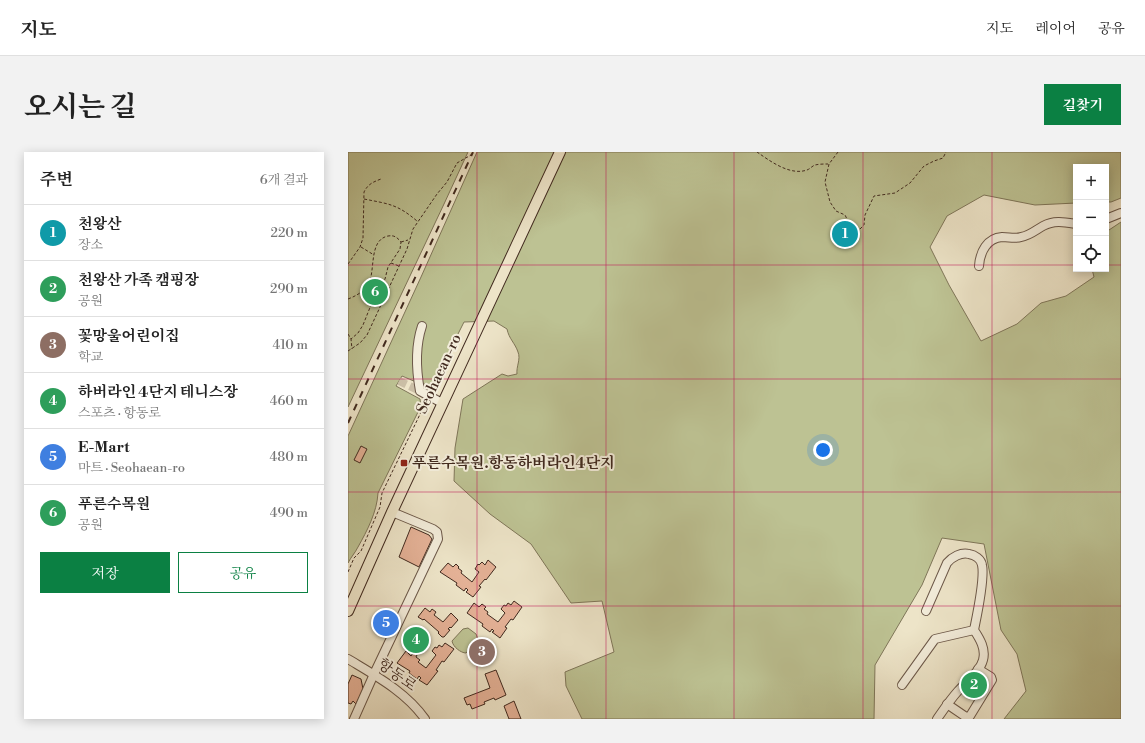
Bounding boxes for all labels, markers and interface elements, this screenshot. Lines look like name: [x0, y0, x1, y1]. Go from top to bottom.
text: 지도: [20, 18, 57, 42]
text: 지도: [986, 20, 1013, 38]
text: 레이어: [1035, 20, 1076, 38]
text: 공유: [1098, 20, 1125, 38]
button: 길찾기: [1044, 84, 1121, 125]
text: 오시는 길: [24, 90, 137, 125]
map controls: [1073, 164, 1109, 272]
button: +: [1073, 164, 1109, 200]
text: 주변: [40, 169, 73, 191]
text: 6개 결과: [260, 172, 308, 188]
button: −: [1073, 200, 1109, 236]
text: 천왕산: [78, 215, 121, 234]
pin: 1: [832, 219, 858, 249]
text: 1: [50, 225, 56, 241]
text: 220 m: [270, 225, 308, 241]
button: locate: [1073, 236, 1109, 272]
text: 장소: [78, 237, 103, 253]
text: 천왕산 가족 캠핑장: [78, 271, 199, 290]
pin: 6: [362, 277, 388, 307]
text: 2: [49, 281, 57, 297]
text: 290 m: [270, 281, 308, 297]
text: 공원: [78, 293, 103, 309]
text: 꽃망울어린이집: [78, 327, 179, 346]
street label: Seohaean-ro: [412, 331, 466, 417]
text: 3: [49, 337, 57, 353]
text: 410 m: [272, 337, 308, 353]
text: 학교: [78, 349, 103, 365]
text: 하버라인 4단지 테니스장: [78, 383, 238, 402]
text: 4: [49, 393, 57, 409]
text: 460 m: [270, 393, 308, 409]
text: 스포츠 · 항동로: [78, 405, 161, 421]
text: E-Mart: [78, 438, 130, 457]
your location: [813, 440, 833, 460]
text: 5: [49, 449, 57, 465]
text: 480 m: [270, 449, 308, 465]
place label: 푸른수목원.항동하버라인4단지: [412, 454, 615, 473]
marker: 푸른수목원.항동하버라인4단지: [399, 458, 409, 468]
text: 마트 · Seohaean-ro: [78, 460, 185, 476]
text: 푸른수목원: [78, 495, 150, 514]
text: 6: [49, 505, 57, 521]
text: 490 m: [270, 505, 308, 521]
text: 공원: [78, 517, 103, 533]
button: 저장: [40, 552, 170, 593]
button: 공유: [178, 552, 308, 593]
pin: 5: [373, 608, 399, 638]
pin: 4: [403, 625, 429, 655]
pin: 3: [469, 637, 495, 667]
street label: 항동로: [374, 655, 421, 696]
pin: 2: [961, 670, 987, 700]

